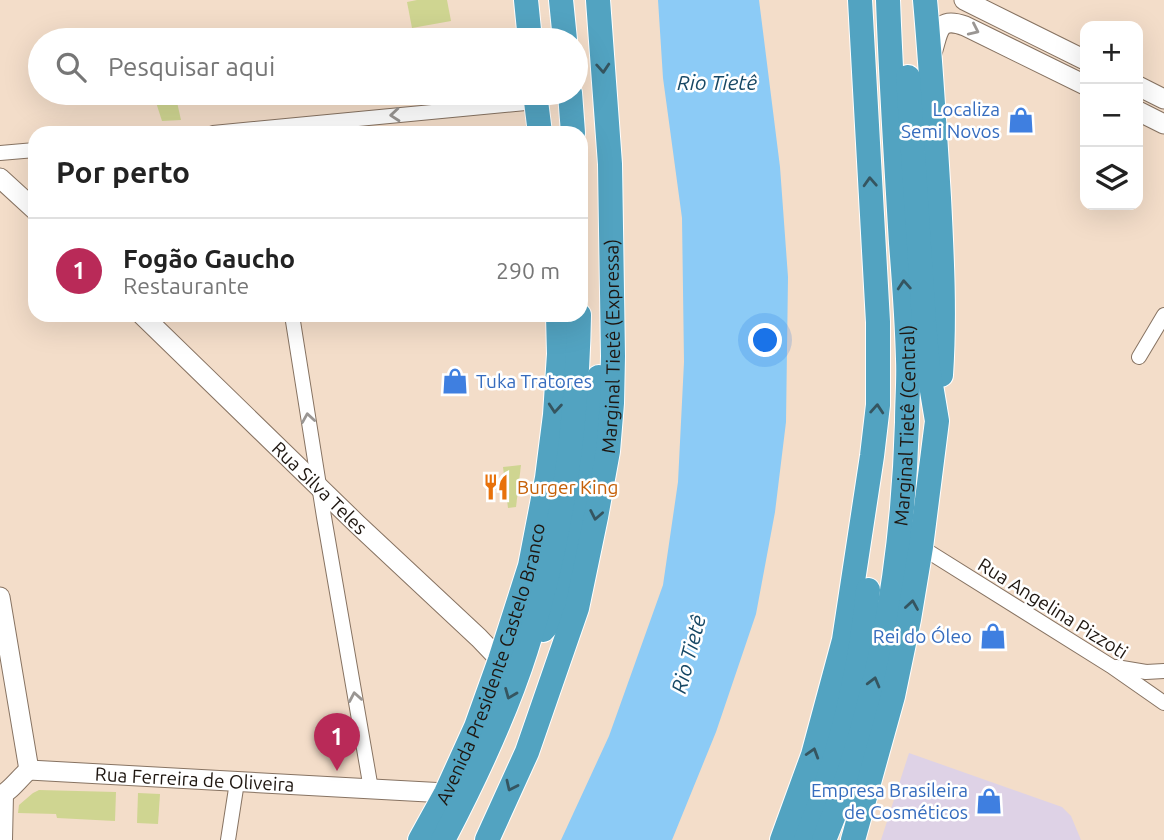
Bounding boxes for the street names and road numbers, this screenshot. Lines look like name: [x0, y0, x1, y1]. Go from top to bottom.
street label: Marginal Tietê (Expressa): [597, 239, 624, 454]
street label: Marginal Tietê (Central): [889, 324, 919, 527]
street label: Rua Silva Teles: [268, 437, 372, 539]
street label: Avenida Presidente Castelo Branco: [431, 521, 549, 808]
street label: Rua Angelina Pizzoti: [974, 553, 1132, 663]
street label: Rua Ferreira de Oliveira: [94, 763, 295, 796]

